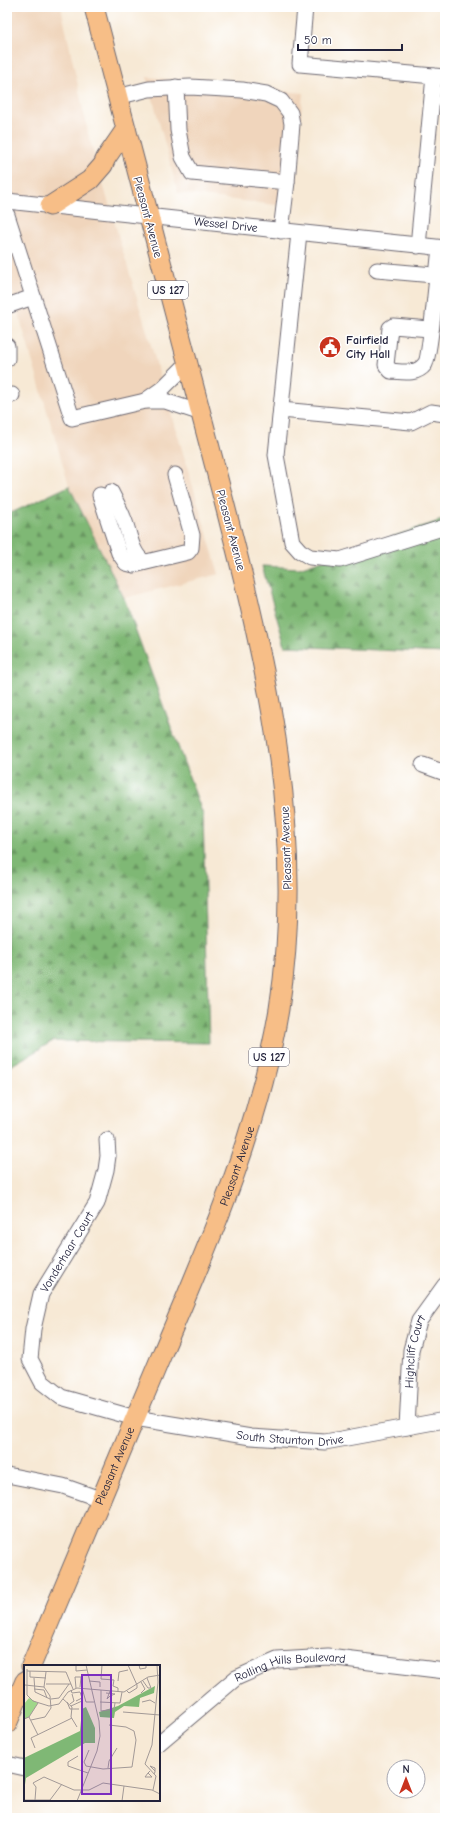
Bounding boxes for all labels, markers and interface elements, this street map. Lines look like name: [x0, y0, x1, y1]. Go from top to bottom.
scale bar: [298, 26, 402, 52]
text: 50 m: [304, 33, 332, 47]
street label: Pleasant Avenue: [130, 175, 166, 259]
street label: Wessel Drive: [193, 214, 258, 235]
road number: US 127: [148, 281, 188, 299]
place label: Fairfield City Hall: [346, 333, 390, 361]
public building icon: Fairfield City Hall: [317, 334, 343, 360]
street label: Pleasant Avenue: [213, 488, 249, 572]
street label: Pleasant Avenue: [278, 806, 294, 890]
road number: US 127: [249, 1048, 289, 1066]
street label: Pleasant Avenue: [217, 1124, 257, 1208]
street label: Vonderhaar Court: [37, 1209, 97, 1295]
street label: Highcliff Court: [402, 1312, 428, 1389]
street label: Pleasant Avenue: [92, 1425, 137, 1507]
street label: South Staunton Drive: [235, 1428, 345, 1449]
street label: Rolling Hills Boulevard: [232, 1650, 346, 1685]
inset map: [24, 1665, 160, 1801]
north arrow: [386, 1759, 426, 1799]
text: N: [402, 1763, 410, 1776]

